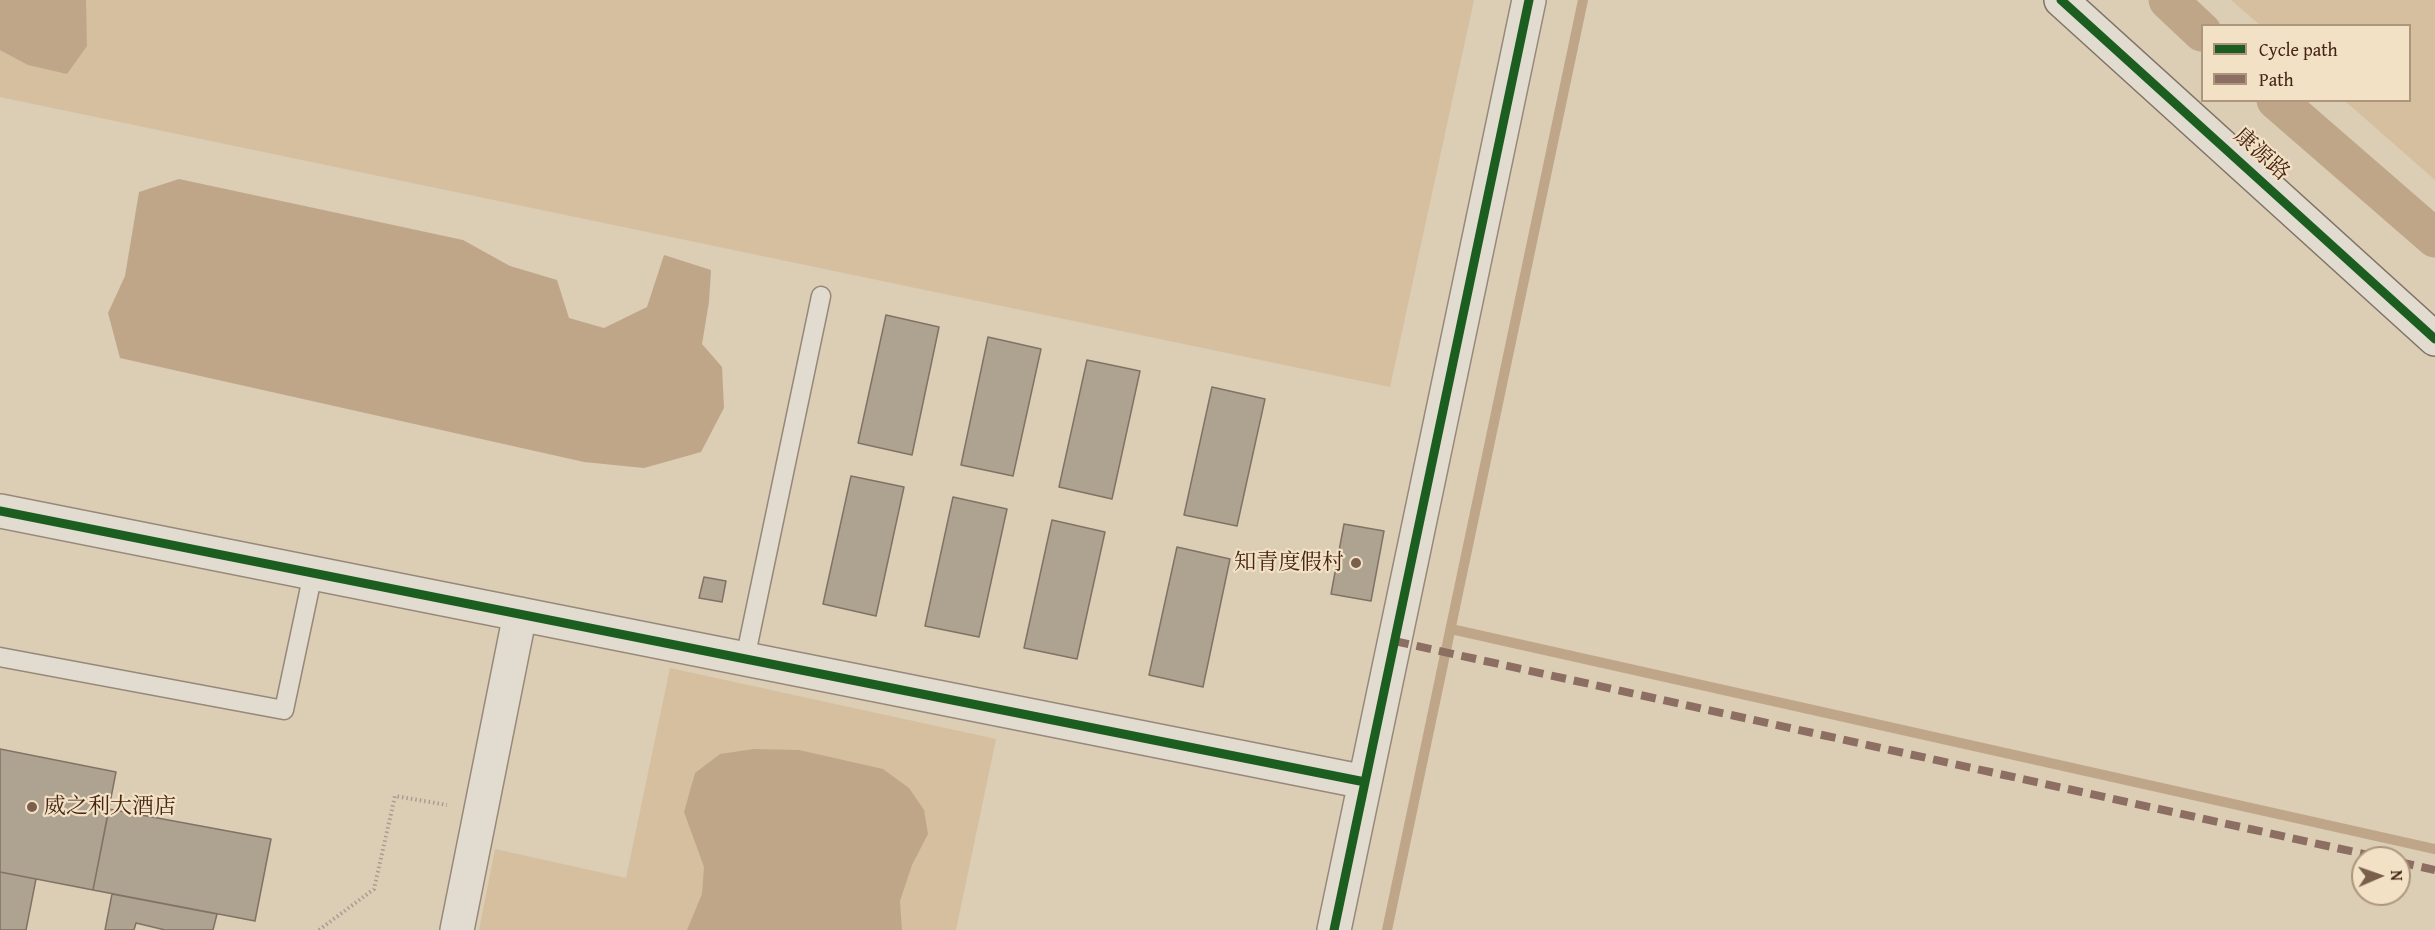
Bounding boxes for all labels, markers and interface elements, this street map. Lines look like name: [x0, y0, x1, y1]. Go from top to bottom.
legend: [2201, 24, 2411, 102]
text: Cycle path: [2259, 36, 2338, 63]
text: Path: [2259, 66, 2294, 93]
street label: 康源路: [2228, 123, 2294, 187]
place label: 知青度假村: [1234, 550, 1344, 576]
marker: 知青度假村: [1349, 556, 1363, 570]
place label: 威之利大酒店: [44, 794, 176, 820]
marker: 威之利大酒店: [25, 800, 39, 814]
north arrow: [2351, 846, 2411, 906]
text: N: [2385, 870, 2409, 881]

